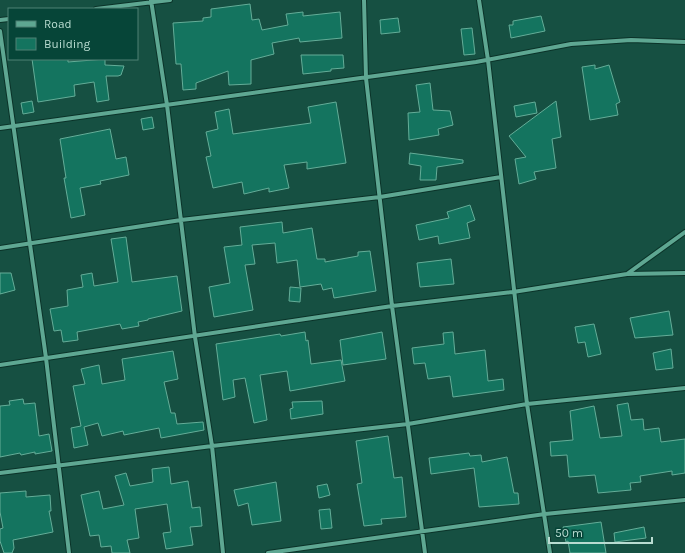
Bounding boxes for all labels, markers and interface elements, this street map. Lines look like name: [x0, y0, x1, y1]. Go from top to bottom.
legend: [8, 8, 138, 60]
text: Road: [44, 17, 72, 31]
text: Building: [44, 37, 91, 51]
scale bar: [549, 519, 652, 545]
text: 50 m: [555, 526, 583, 540]

